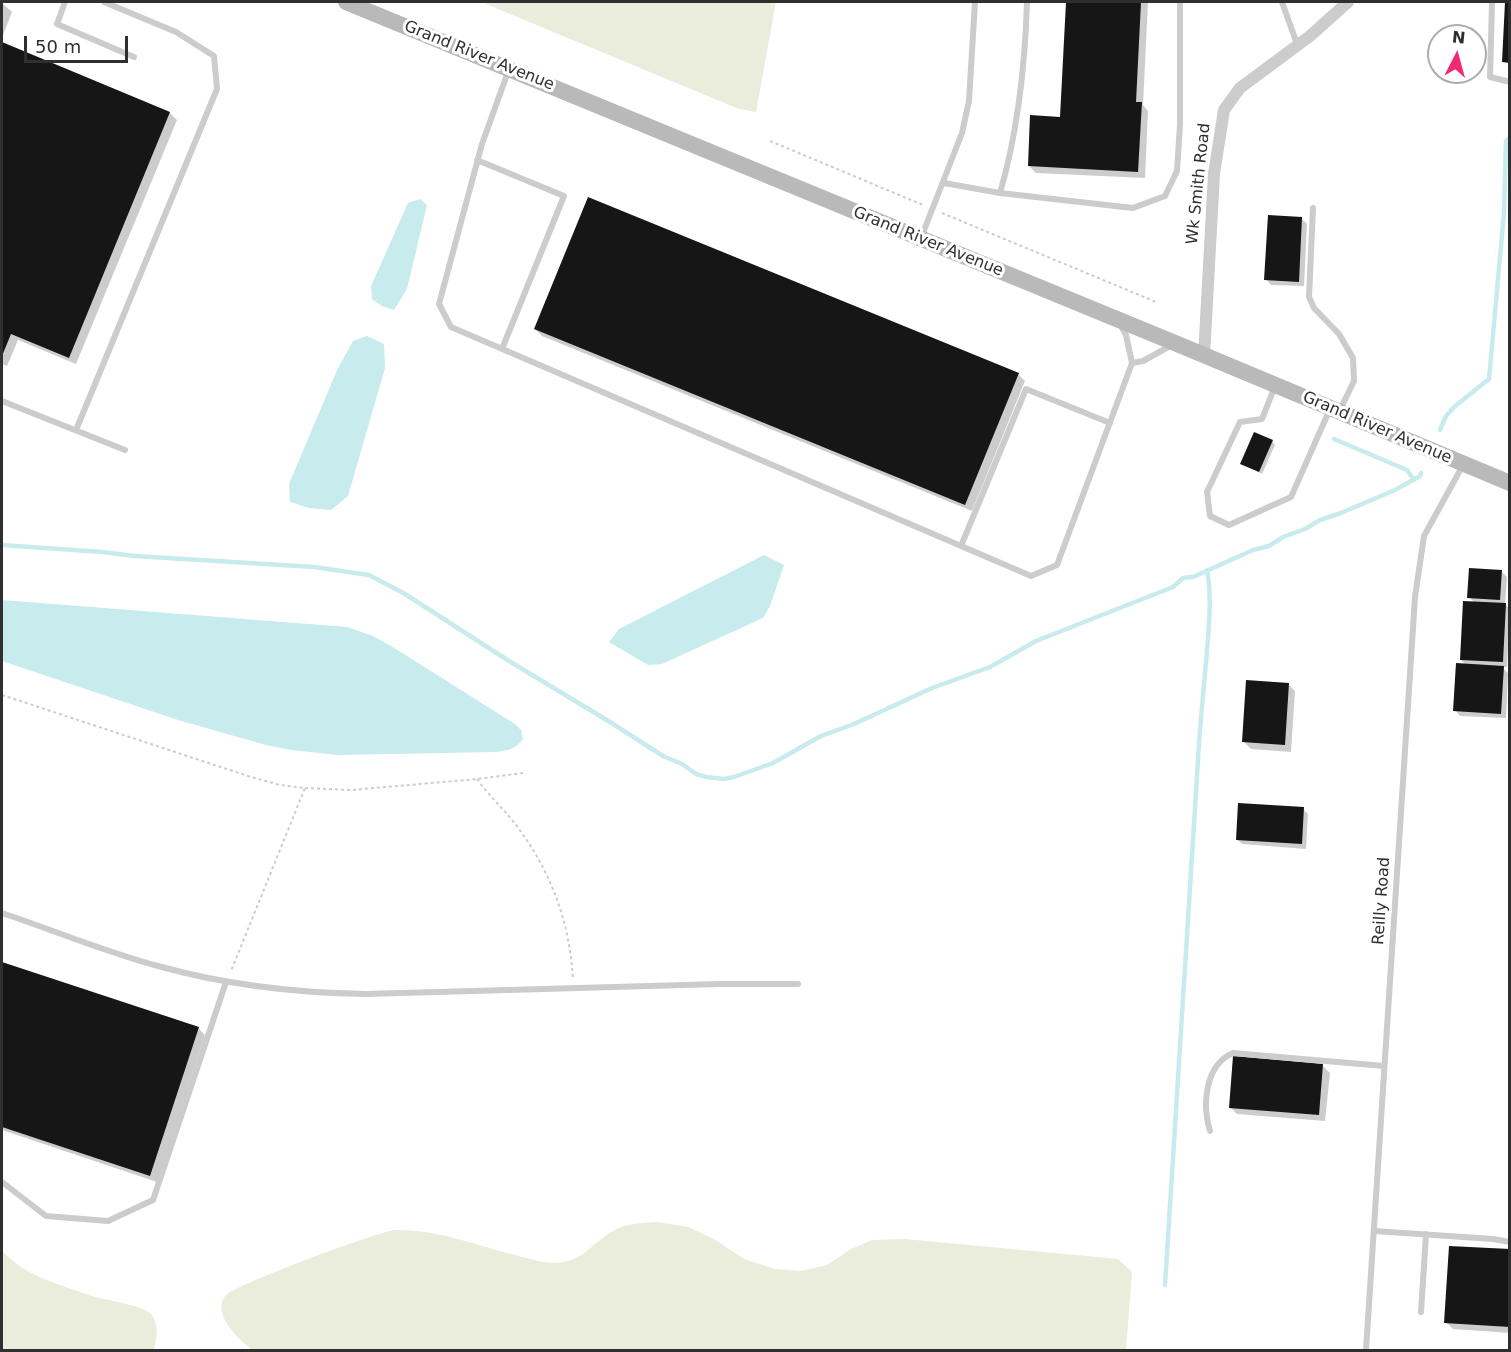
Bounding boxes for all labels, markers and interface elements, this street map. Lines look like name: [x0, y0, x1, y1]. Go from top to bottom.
street label: Grand River Avenue: [401, 17, 557, 95]
scale bar: [27, 24, 130, 62]
north arrow: [1427, 24, 1487, 84]
text: N: [1451, 27, 1466, 48]
text: 50 m: [35, 36, 81, 57]
street label: Wk Smith Road: [1183, 122, 1215, 246]
street label: Grand River Avenue: [850, 203, 1006, 281]
street label: Grand River Avenue: [1300, 388, 1454, 468]
street label: Reilly Road: [1369, 856, 1395, 946]

